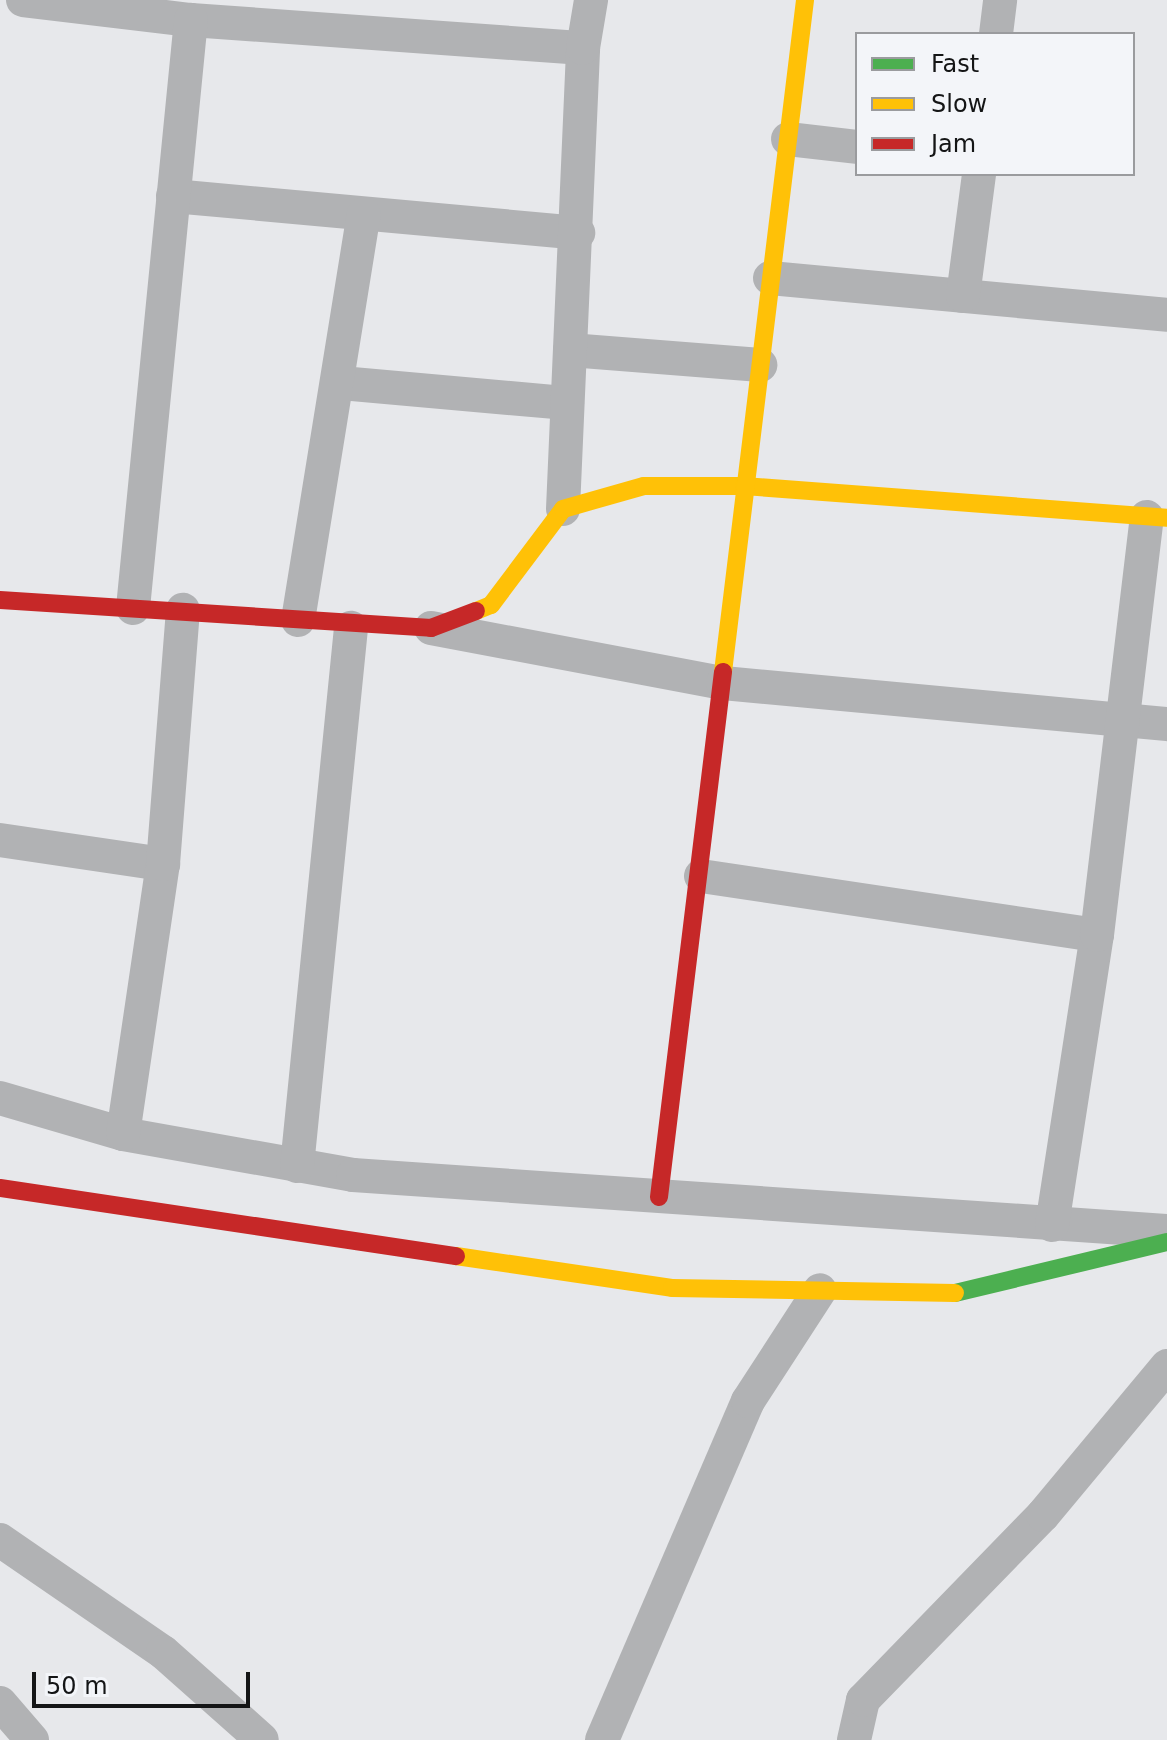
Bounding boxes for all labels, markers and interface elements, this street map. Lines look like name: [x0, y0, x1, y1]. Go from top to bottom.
legend: [855, 32, 1135, 176]
text: Fast: [931, 50, 979, 78]
text: Slow: [931, 90, 987, 118]
text: Jam: [931, 130, 976, 158]
scale bar: [36, 1656, 254, 1706]
text: 50 m: [46, 1672, 108, 1700]

